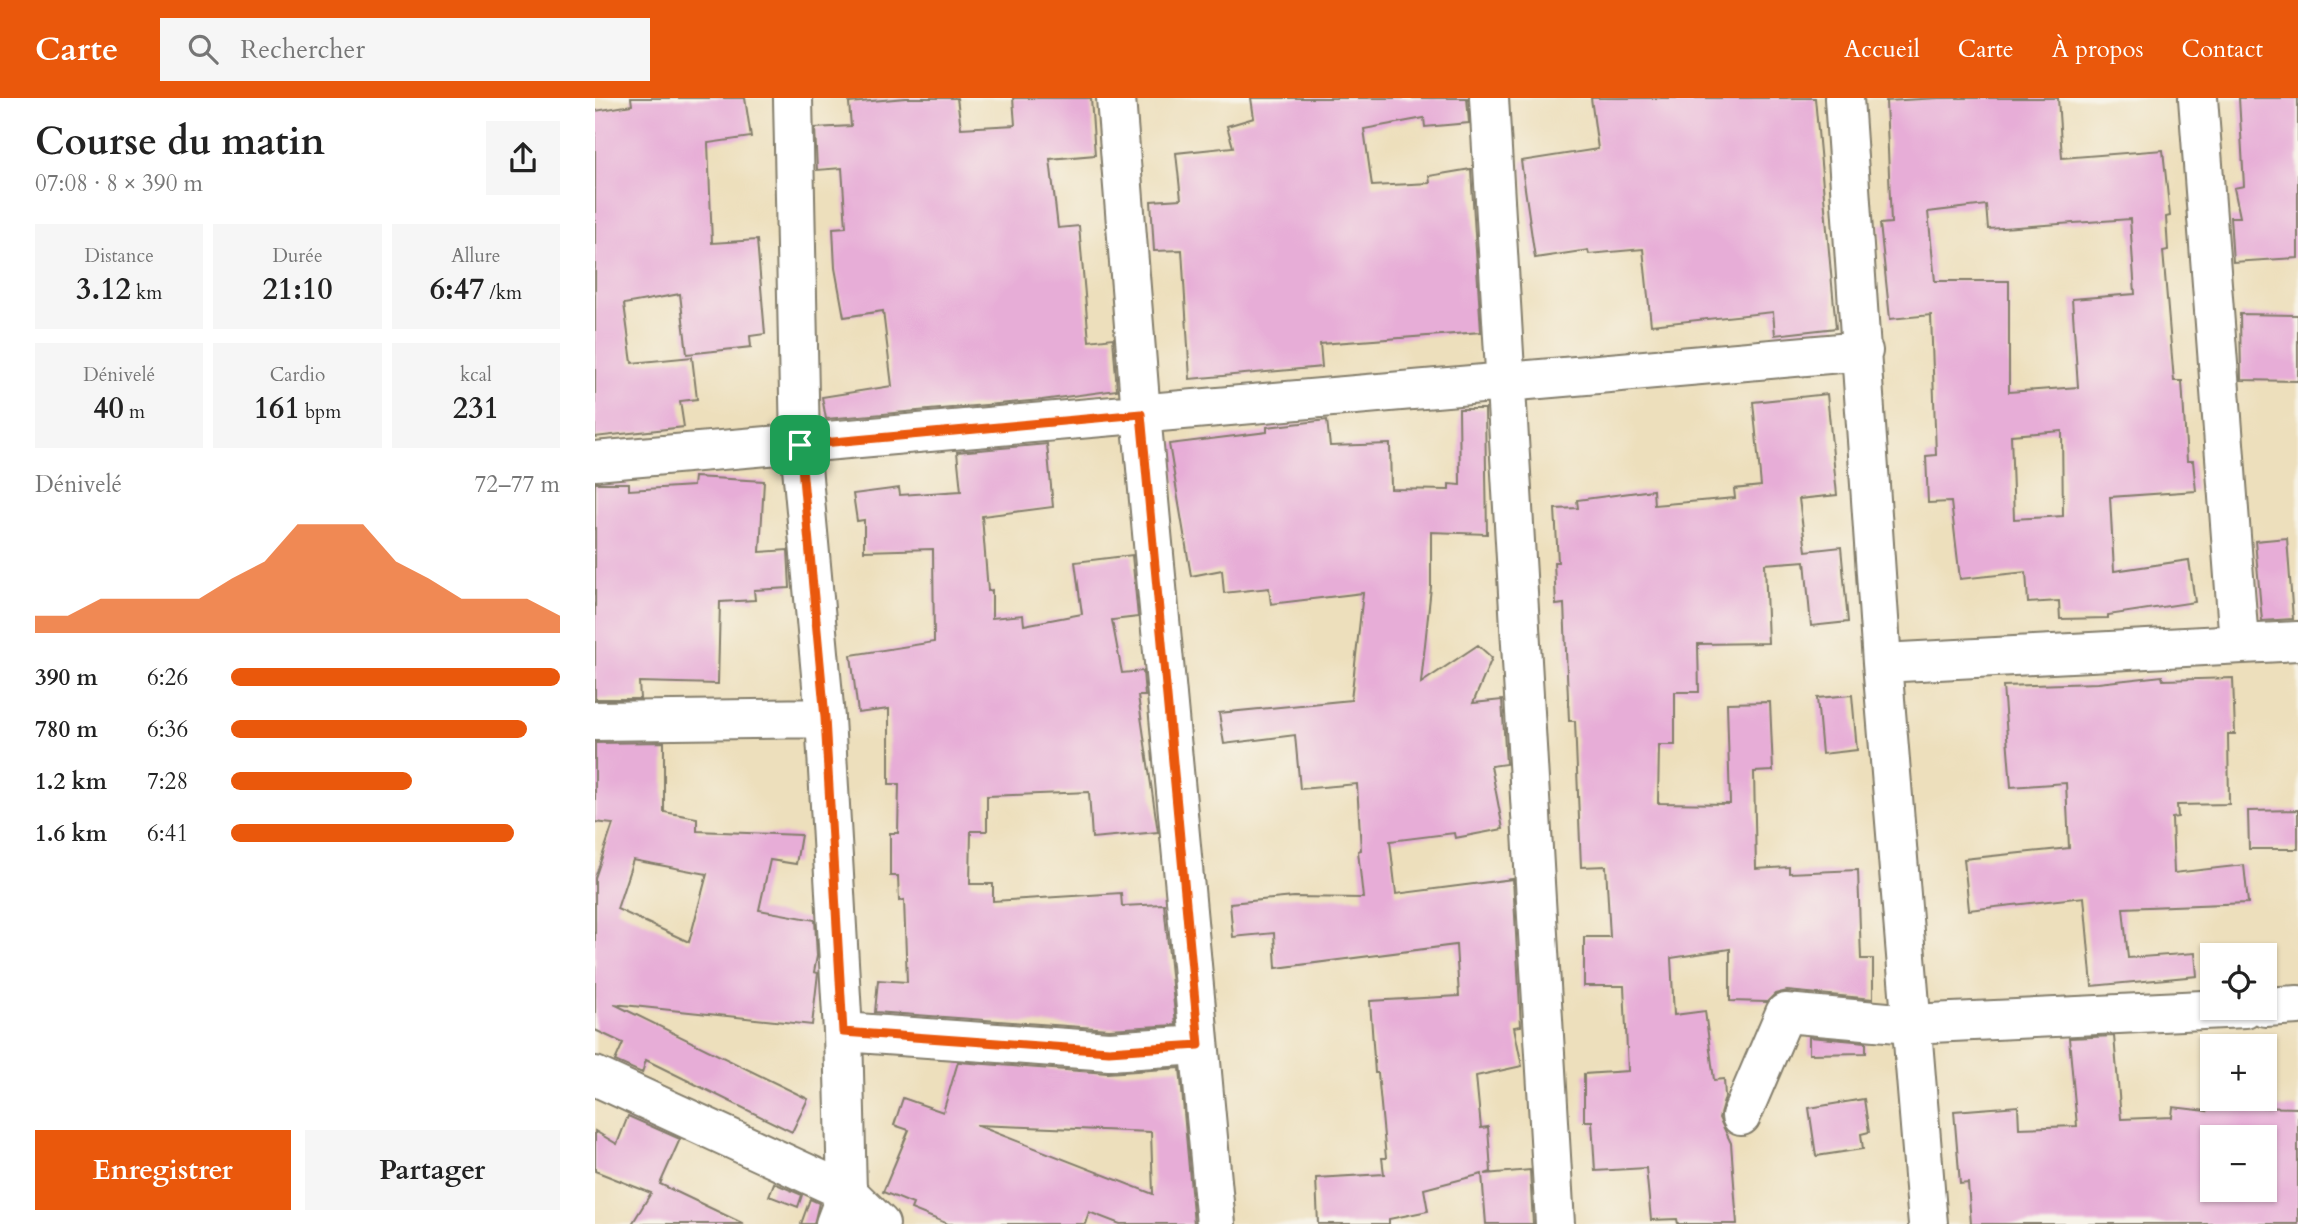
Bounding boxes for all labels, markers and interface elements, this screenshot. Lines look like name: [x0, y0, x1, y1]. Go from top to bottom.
search box: [160, 18, 650, 81]
text: Carte: [35, 27, 118, 72]
icon: search: [184, 30, 222, 68]
text: Rechercher: [240, 32, 365, 67]
text: Accueil: [1844, 33, 1920, 66]
text: Carte: [1958, 33, 2014, 66]
text: À propos: [2052, 33, 2144, 66]
text: Contact: [2182, 33, 2263, 66]
text: Course du matin: [35, 116, 325, 168]
button: share: [486, 121, 560, 195]
text: 07:08 · 8 × 390 m: [35, 168, 203, 199]
text: Distance: [84, 243, 154, 269]
text: Durée: [272, 243, 323, 269]
text: Allure: [451, 243, 500, 269]
text: 3.12: [76, 269, 131, 310]
text: 21:10: [262, 269, 333, 310]
text: 6:47: [430, 269, 484, 310]
text: km: [131, 280, 162, 306]
text: /km: [484, 280, 522, 306]
text: Dénivelé: [83, 362, 155, 388]
text: Cardio: [270, 362, 325, 388]
text: kcal: [460, 362, 492, 388]
text: 40: [93, 388, 124, 429]
text: 161: [254, 388, 300, 429]
text: 231: [453, 388, 499, 429]
text: m: [124, 399, 145, 425]
text: bpm: [300, 399, 341, 425]
pin: [770, 415, 830, 475]
icon: arrive: [781, 426, 819, 464]
text: Dénivelé: [35, 469, 122, 500]
text: 72–77 m: [475, 469, 560, 500]
text: 390 m: [35, 662, 98, 693]
text: 6:26: [147, 662, 188, 693]
text: 780 m: [35, 714, 98, 745]
text: 6:36: [147, 714, 188, 745]
text: 1.2 km: [35, 766, 107, 797]
text: 7:28: [147, 766, 188, 797]
text: 1.6 km: [35, 818, 107, 849]
text: 6:41: [147, 818, 188, 849]
map controls: [2200, 943, 2277, 1202]
button: locate: [2200, 943, 2277, 1020]
button: +: [2200, 1034, 2277, 1111]
button: −: [2200, 1125, 2277, 1202]
button: Enregistrer: [35, 1130, 291, 1210]
button: Partager: [305, 1130, 560, 1210]

